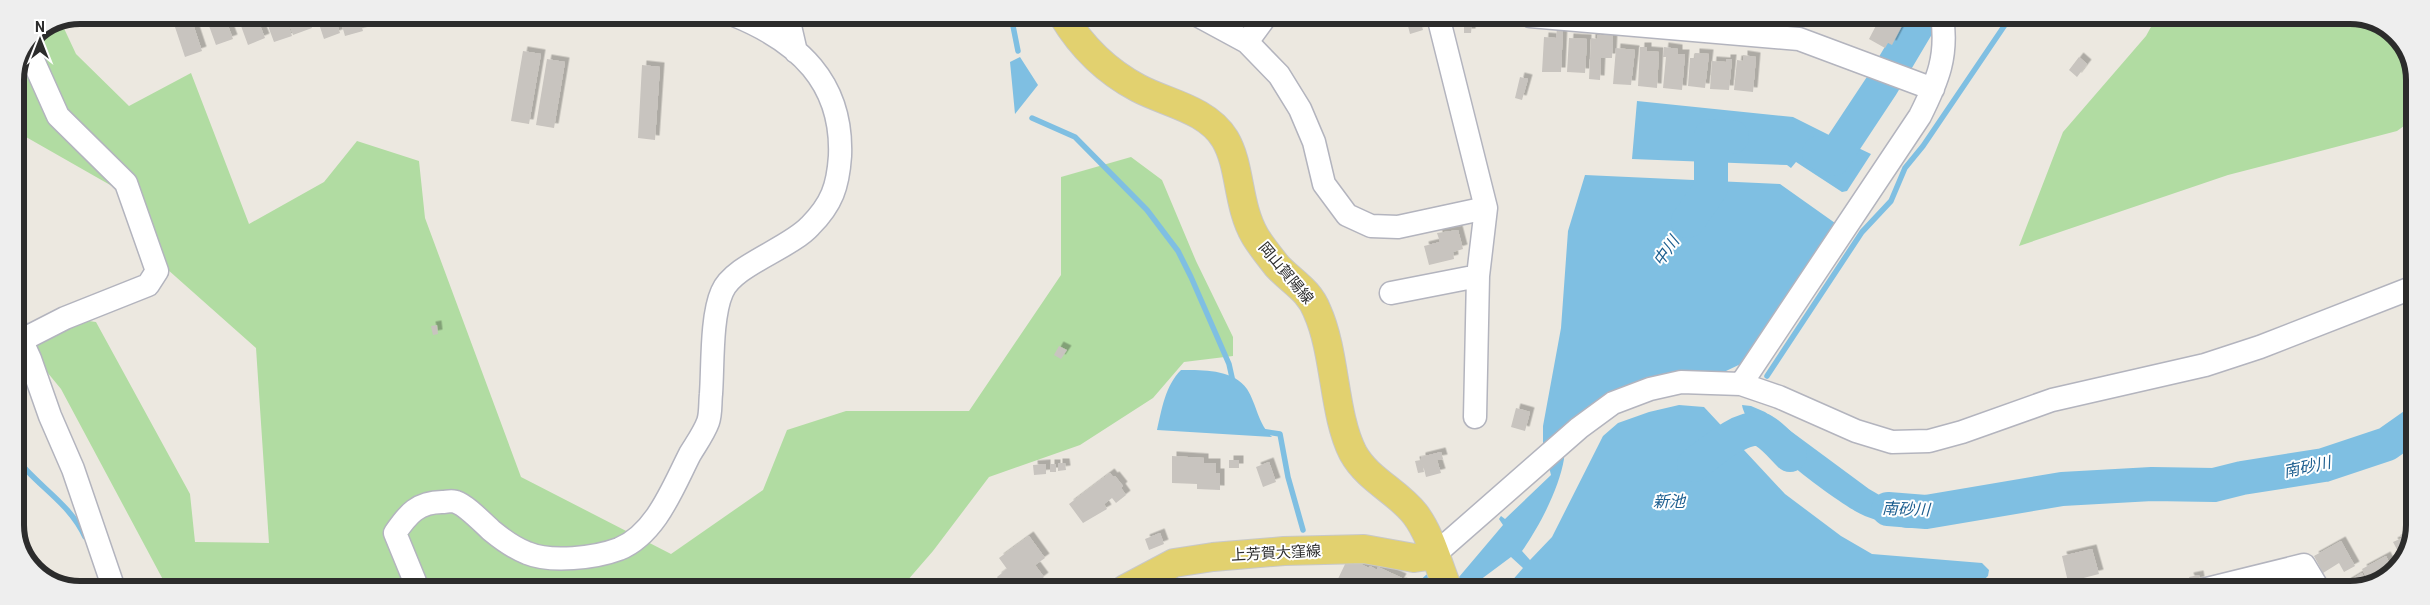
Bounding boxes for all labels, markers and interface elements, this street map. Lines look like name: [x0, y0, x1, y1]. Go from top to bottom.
north arrow: [15, 15, 65, 65]
text: N: [35, 19, 45, 35]
water label: 中川: [1649, 231, 1684, 270]
street label: 岡山賀陽線: [1255, 238, 1317, 308]
water label: 南砂川: [2282, 452, 2334, 481]
water label: 新池: [1653, 492, 1687, 511]
water label: 南砂川: [1882, 499, 1932, 519]
street label: 上芳賀大窪線: [1231, 542, 1321, 564]

